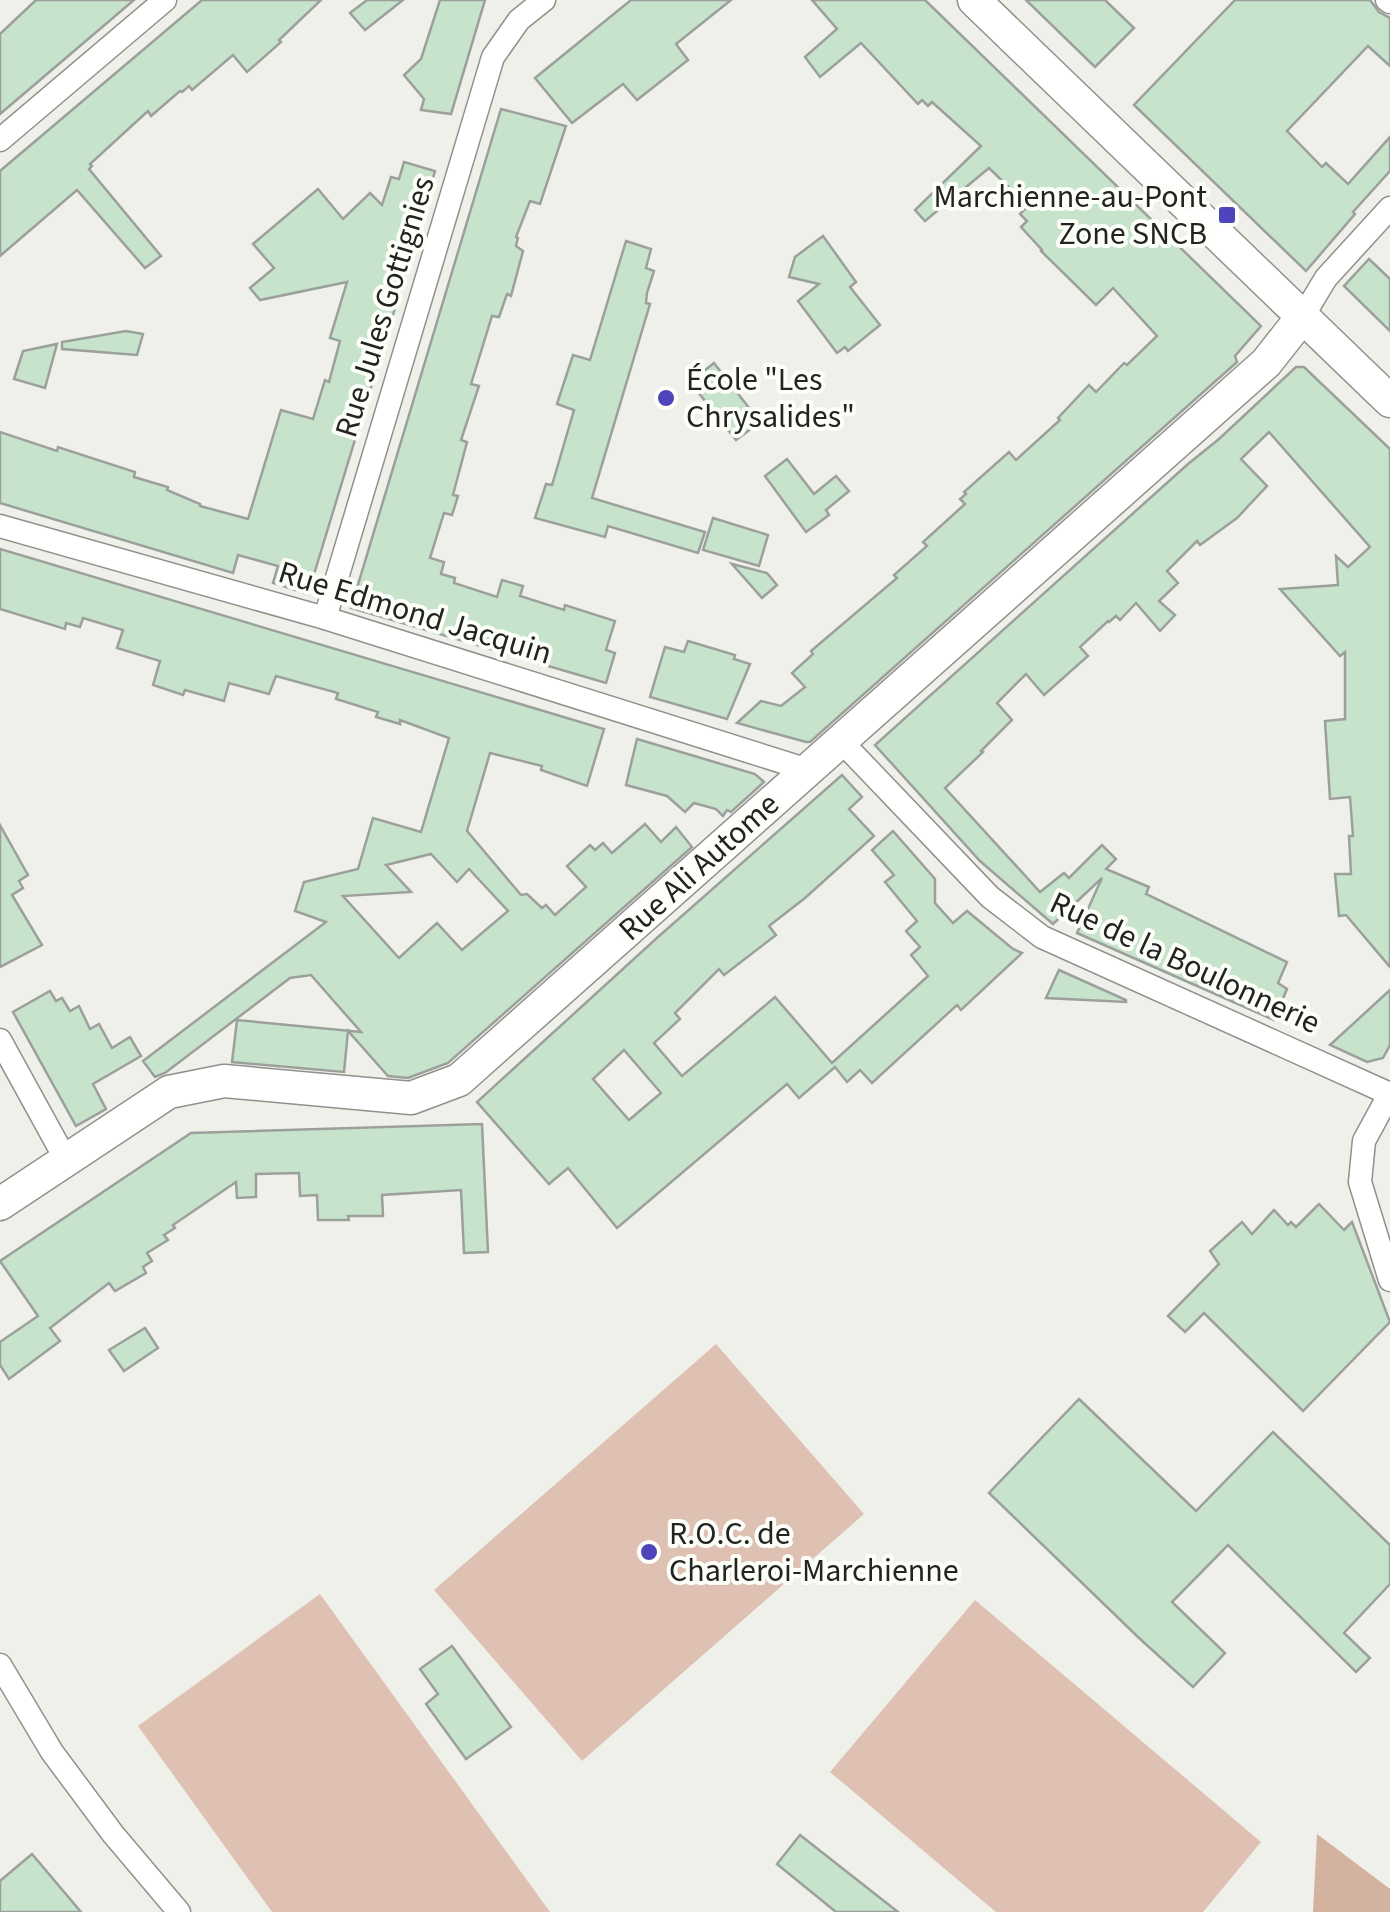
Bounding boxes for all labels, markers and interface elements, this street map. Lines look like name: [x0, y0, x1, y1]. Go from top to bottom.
street label: Rue Jules Gottignies: [323, 171, 447, 443]
place label: Marchienne-au-Pont Zone SNCB: [933, 174, 1207, 257]
marker: Marchienne-au-Pont Zone SNCB: [1216, 204, 1238, 226]
place label: École "Les Chrysalides": [686, 357, 855, 440]
marker: École "Les Chrysalides": [655, 387, 677, 409]
street label: Rue Edmond Jacquin: [273, 550, 557, 676]
street label: Rue Ali Autome: [608, 782, 790, 952]
street label: Rue de la Boulonnerie: [1042, 880, 1328, 1046]
place label: R.O.C. de Charleroi-Marchienne: [669, 1511, 959, 1594]
marker: R.O.C. de Charleroi-Marchienne: [638, 1541, 660, 1563]

